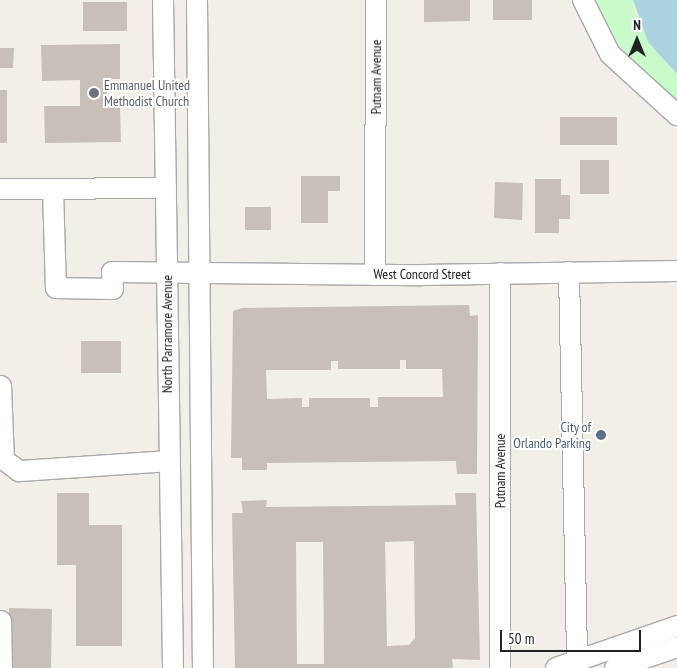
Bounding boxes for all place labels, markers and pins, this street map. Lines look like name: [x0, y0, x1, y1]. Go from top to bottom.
place label: Emmanuel United Methodist Church: [104, 77, 190, 110]
marker: Emmanuel United Methodist Church: [88, 87, 100, 99]
place label: City of Orlando Parking: [513, 419, 591, 452]
marker: City of Orlando Parking: [595, 429, 607, 441]

